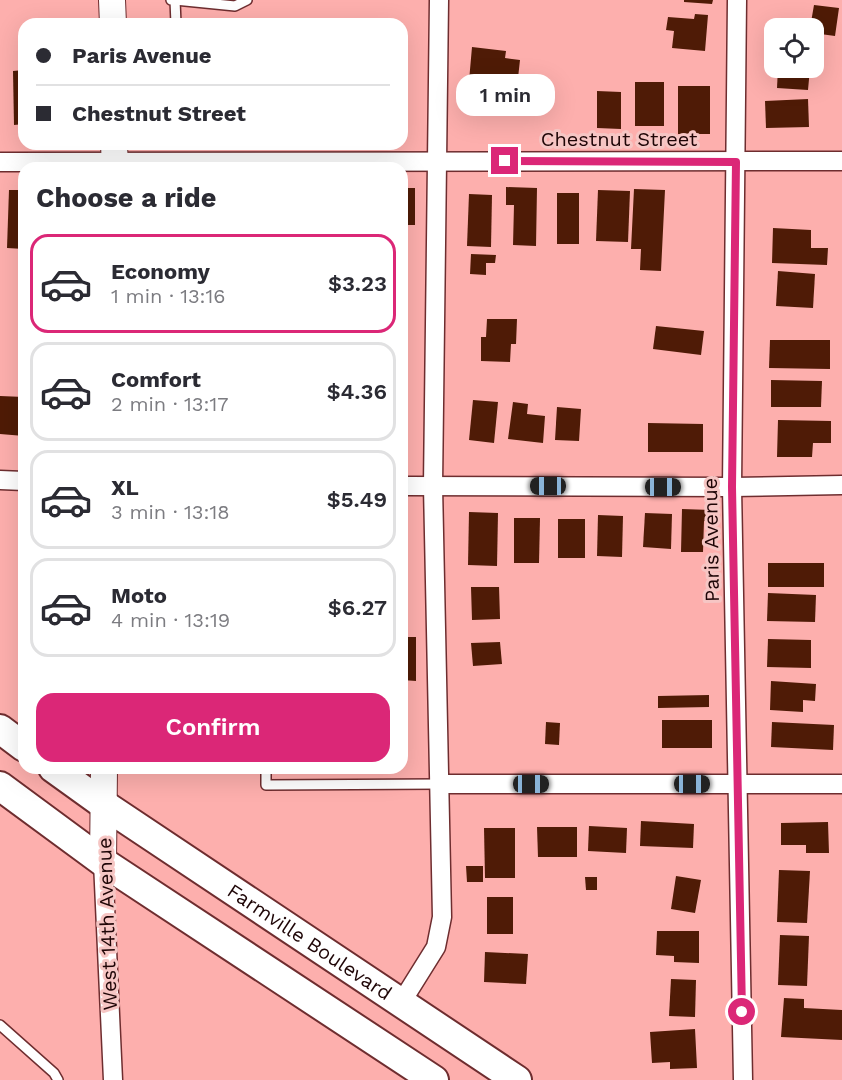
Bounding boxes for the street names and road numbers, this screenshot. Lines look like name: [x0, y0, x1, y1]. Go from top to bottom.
street label: Chestnut Street: [541, 127, 698, 151]
street label: Paris Avenue: [698, 478, 724, 602]
street label: West 14th Avenue: [92, 837, 122, 1011]
street label: Farmville Boulevard: [223, 878, 396, 1005]

